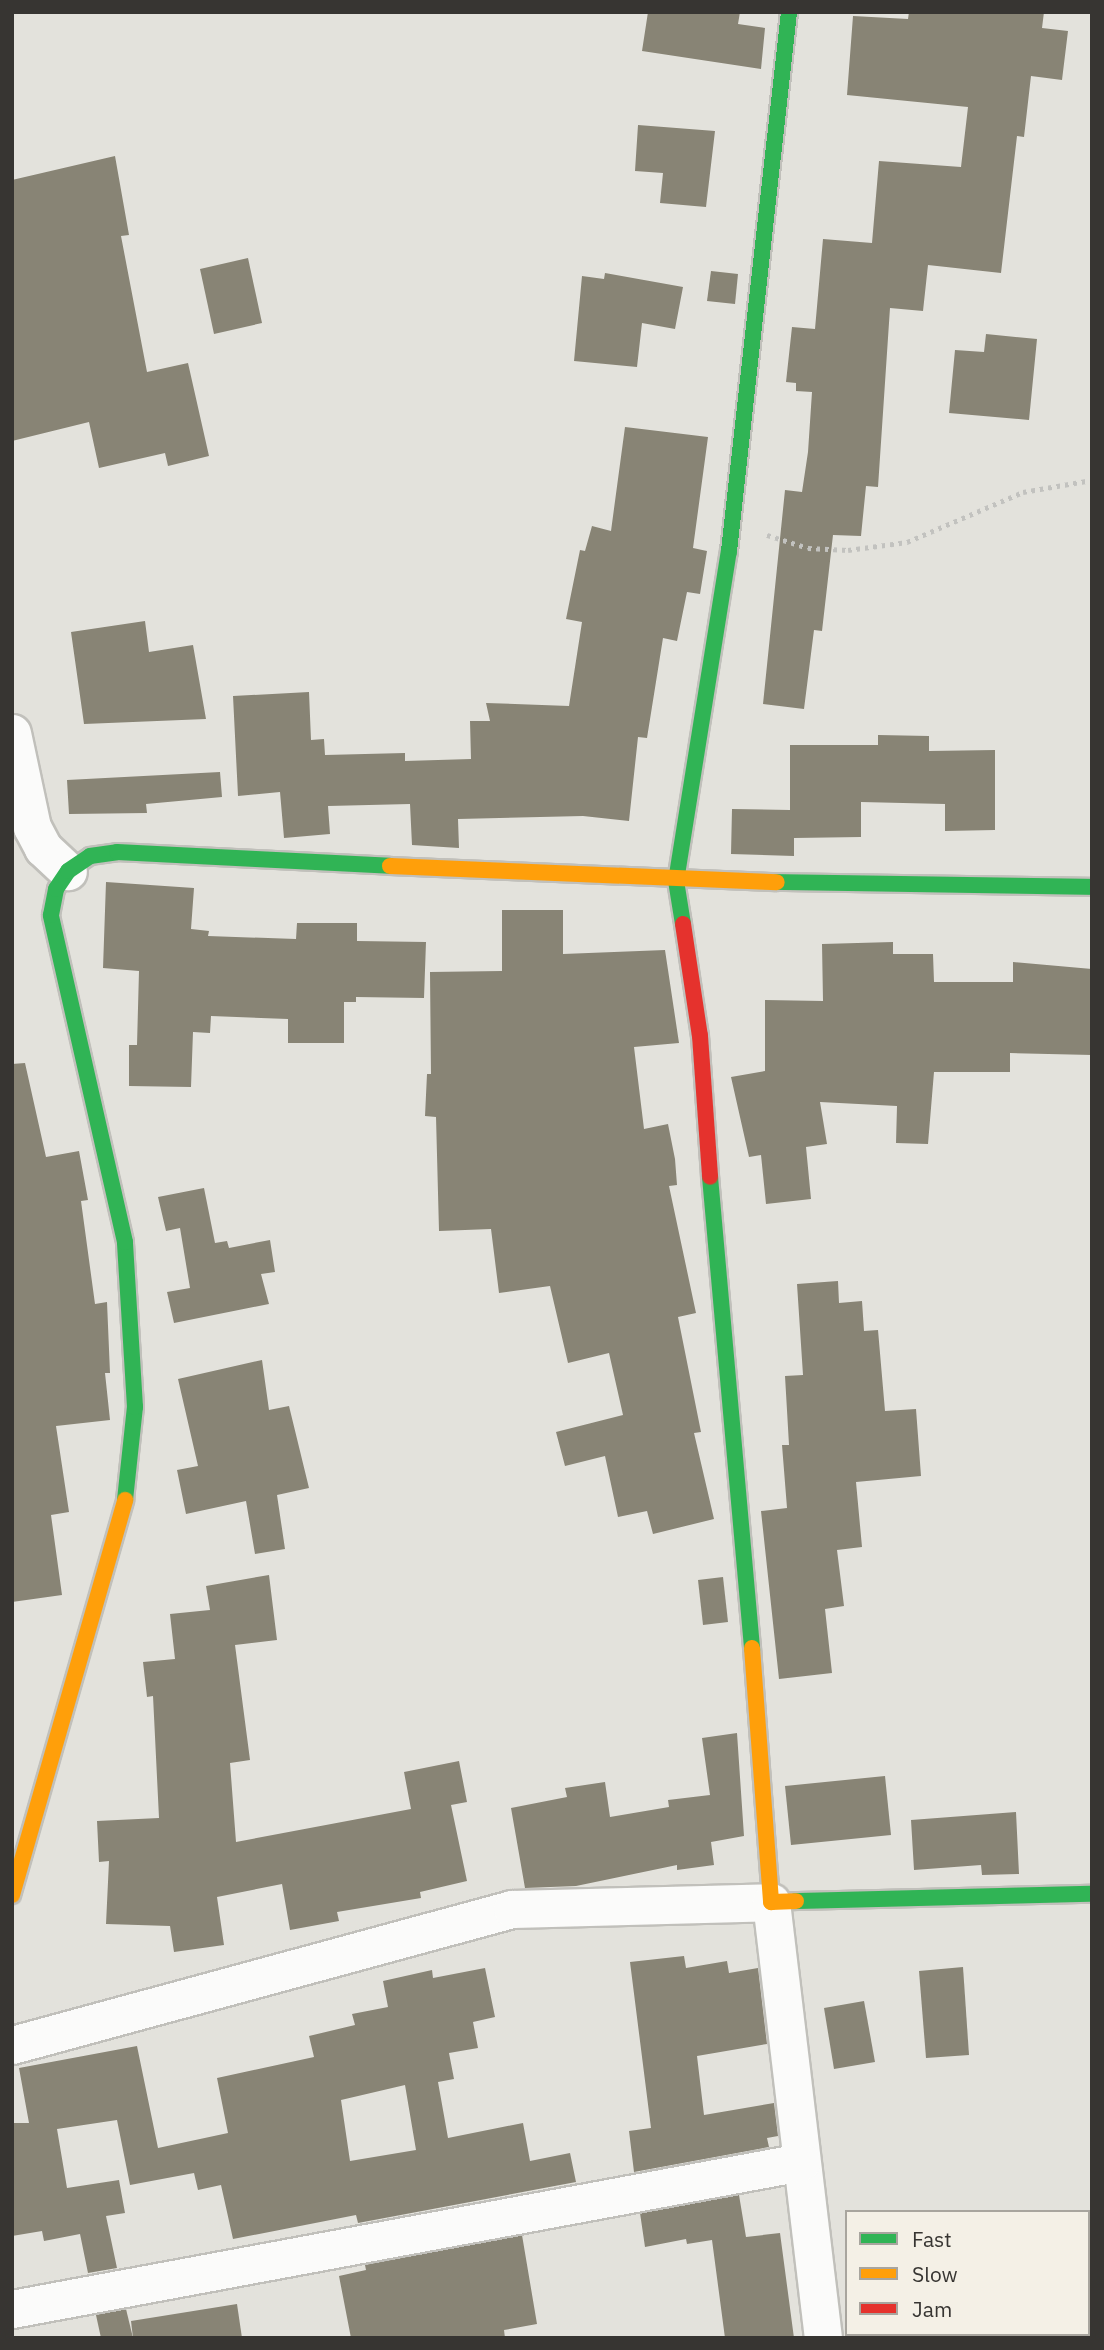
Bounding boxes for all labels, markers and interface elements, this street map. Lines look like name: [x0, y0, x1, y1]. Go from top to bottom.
legend: [845, 2210, 1090, 2336]
text: Fast: [912, 2225, 952, 2253]
text: Slow: [912, 2260, 958, 2288]
text: Jam: [912, 2295, 952, 2323]

